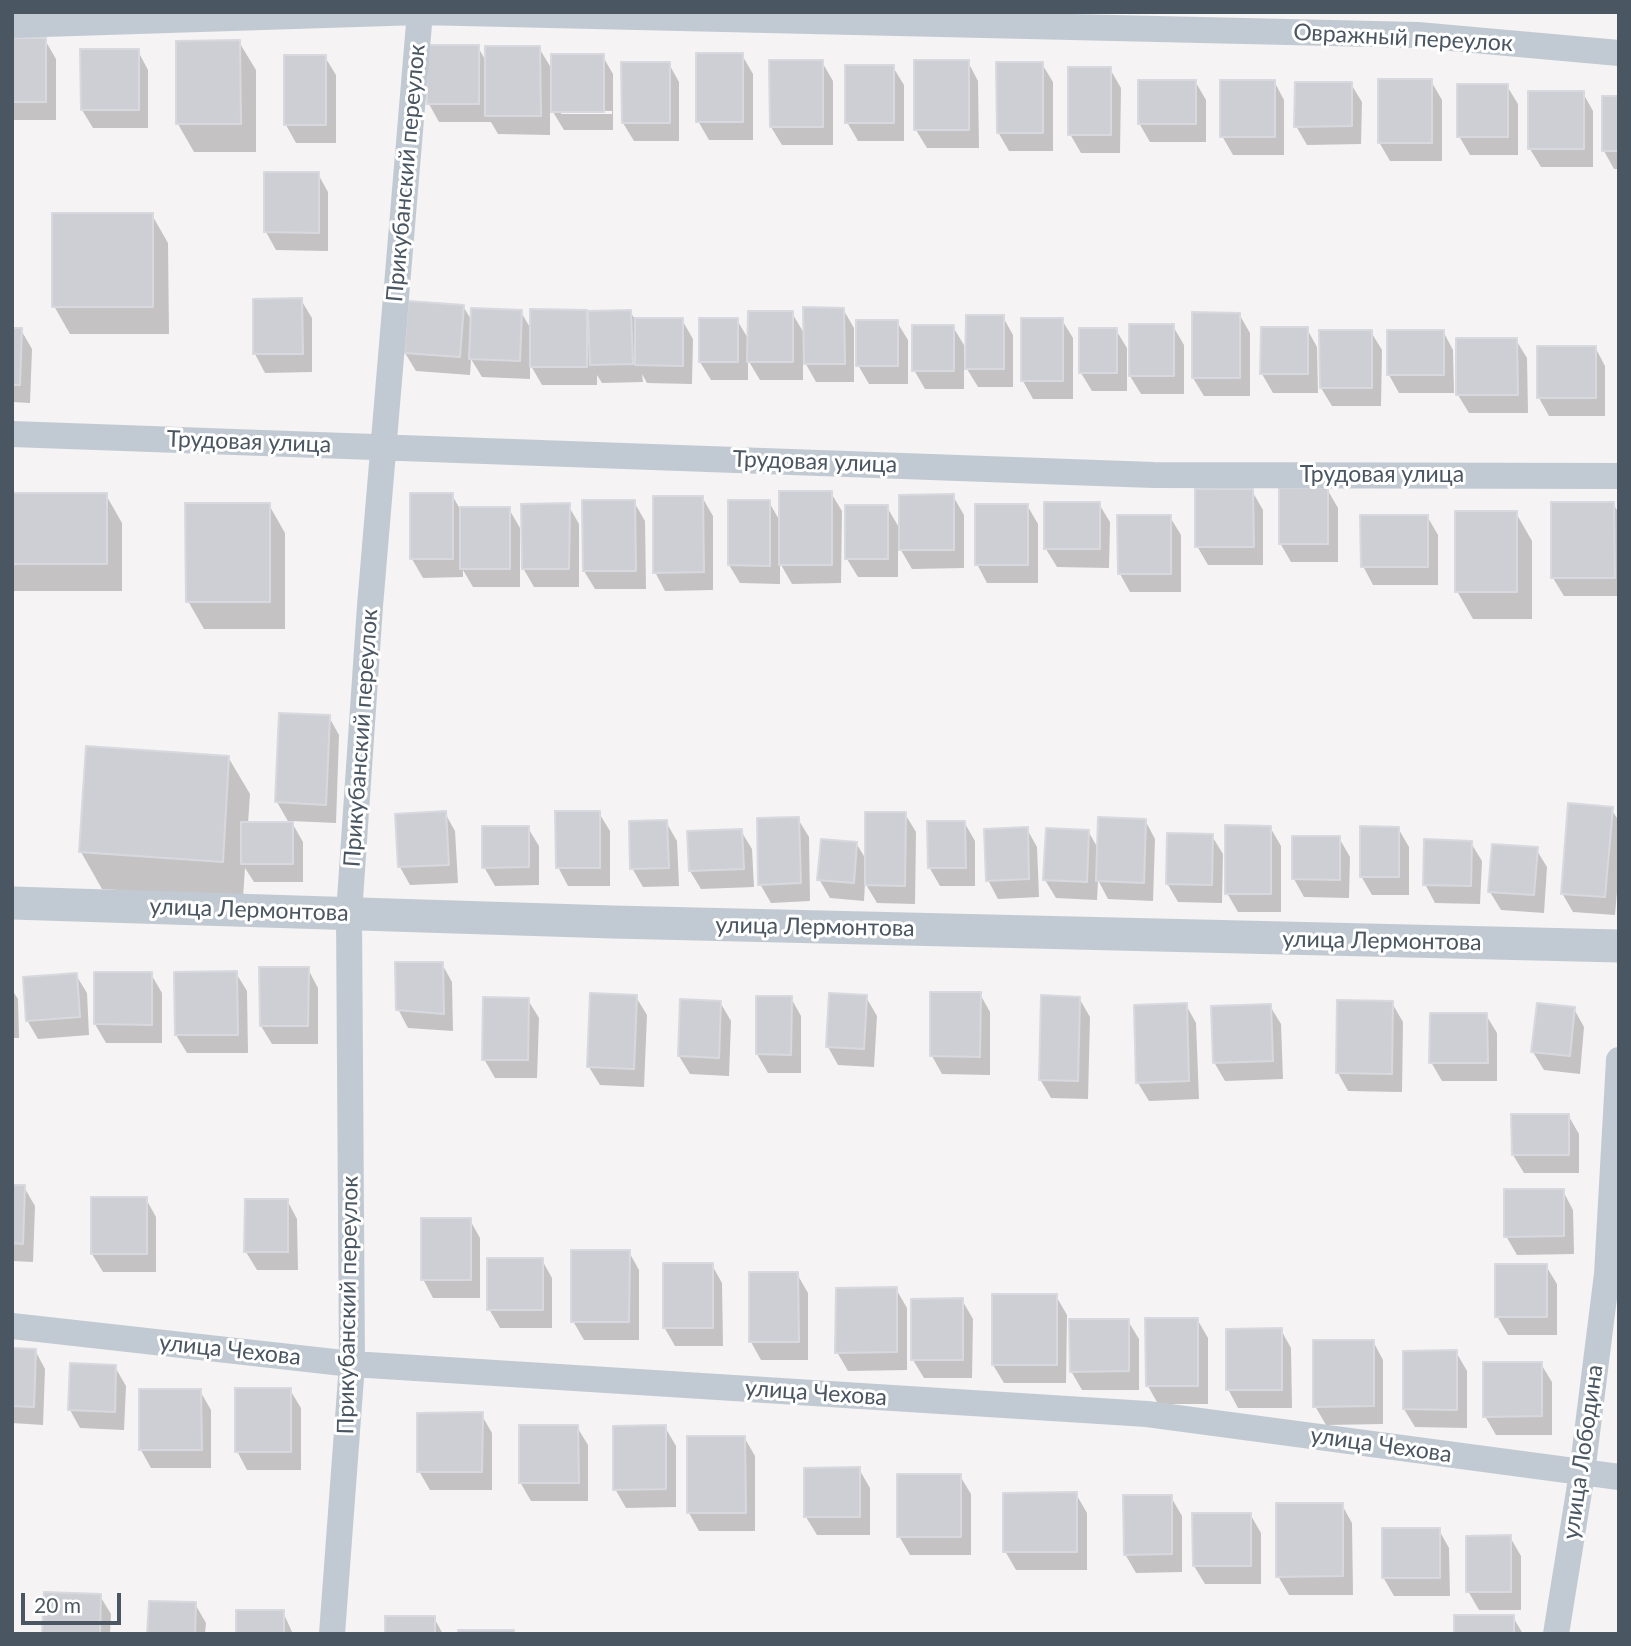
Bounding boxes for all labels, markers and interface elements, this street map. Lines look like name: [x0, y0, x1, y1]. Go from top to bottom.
street label: Овражный переулок: [1293, 18, 1513, 58]
street label: Прикубанский переулок: [381, 43, 431, 303]
street label: Трудовая улица: [166, 425, 332, 459]
street label: Трудовая улица: [732, 445, 898, 479]
street label: Трудовая улица: [1300, 461, 1464, 489]
street label: Прикубанский переулок: [338, 608, 384, 868]
street label: улица Лермонтова: [149, 893, 349, 927]
street label: улица Лермонтова: [715, 911, 915, 943]
street label: улица Лермонтова: [1282, 925, 1482, 957]
street label: Прикубанский переулок: [332, 1175, 364, 1435]
street label: улица Чехова: [158, 1329, 302, 1371]
street label: улица Лободина: [1557, 1363, 1609, 1541]
street label: улица Чехова: [744, 1374, 888, 1412]
street label: улица Чехова: [1309, 1421, 1453, 1469]
scale bar: [24, 1580, 124, 1624]
text: 20 m: [34, 1592, 81, 1617]

